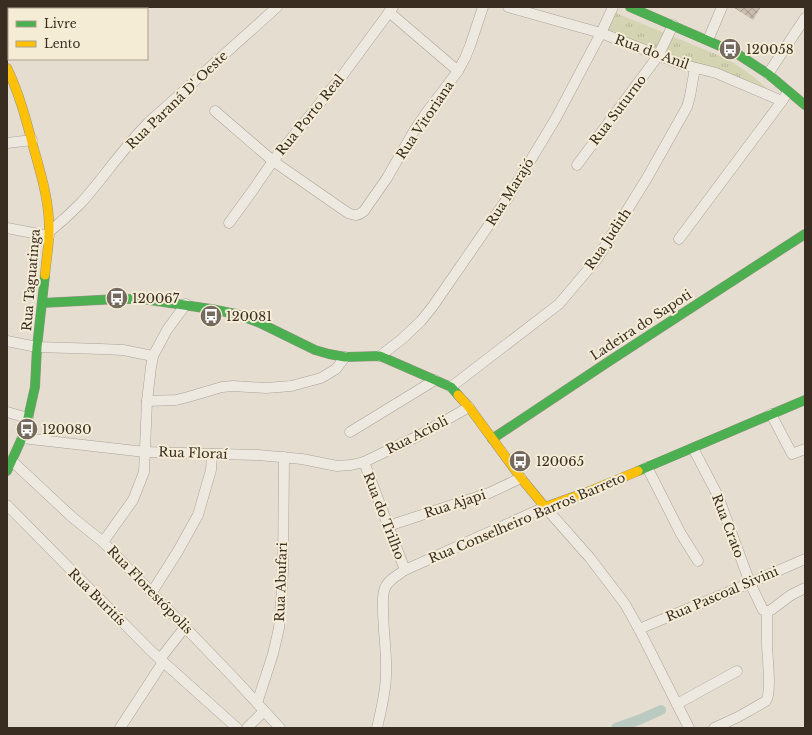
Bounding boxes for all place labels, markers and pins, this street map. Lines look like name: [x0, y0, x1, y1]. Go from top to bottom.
bus stop icon: 120058: [717, 36, 743, 62]
place label: 120058: [746, 41, 794, 58]
bus stop icon: 120067: [104, 285, 130, 311]
place label: 120067: [132, 290, 180, 307]
bus stop icon: 120081: [198, 303, 224, 329]
place label: 120081: [226, 308, 272, 325]
bus stop icon: 120080: [14, 416, 40, 442]
place label: 120080: [42, 421, 92, 438]
bus stop icon: 120065: [507, 448, 533, 474]
place label: 120065: [536, 453, 584, 470]

